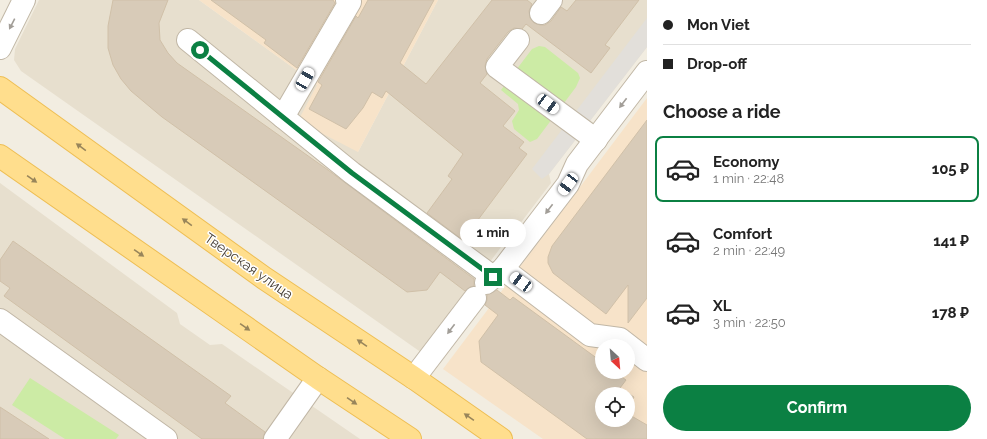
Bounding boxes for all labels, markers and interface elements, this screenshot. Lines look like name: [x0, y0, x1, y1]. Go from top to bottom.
text: Mon Viet: [687, 16, 750, 34]
one-way arrow: [9, 18, 16, 30]
route start: [191, 41, 209, 59]
text: Drop-off: [687, 55, 747, 73]
car: [294, 66, 316, 92]
car: [535, 92, 561, 116]
one-way arrow: [619, 98, 628, 109]
text: Choose a ride: [663, 101, 781, 122]
one-way arrow: [76, 143, 87, 151]
icon: car: [665, 151, 701, 187]
text: Economy: [713, 153, 780, 171]
text: 105 ₽: [932, 160, 969, 178]
car: [556, 171, 580, 197]
text: 1 min · 22:48: [713, 171, 784, 186]
one-way arrow: [27, 174, 37, 182]
one-way arrow: [545, 204, 553, 214]
one-way arrow: [182, 218, 192, 226]
callout: 1 min: [460, 219, 526, 247]
icon: car: [665, 223, 701, 259]
text: 1 min: [477, 225, 509, 240]
text: Comfort: [713, 225, 772, 243]
street label: Тверская улица: [202, 230, 296, 302]
text: 141 ₽: [933, 232, 969, 250]
text: 2 min · 22:49: [713, 243, 785, 258]
one-way arrow: [133, 249, 144, 257]
route end: [484, 268, 502, 286]
car: [508, 270, 534, 294]
icon: car: [665, 295, 701, 331]
text: XL: [713, 297, 731, 315]
text: 178 ₽: [932, 304, 969, 322]
text: 3 min · 22:50: [713, 315, 786, 330]
one-way arrow: [240, 323, 251, 331]
one-way arrow: [447, 323, 455, 334]
one-way arrow: [357, 339, 367, 347]
north arrow: [595, 339, 635, 379]
map controls: [595, 339, 635, 427]
button: Confirm: [663, 385, 971, 431]
button: locate: [595, 387, 635, 427]
one-way arrow: [347, 397, 358, 405]
one-way arrow: [464, 413, 474, 421]

